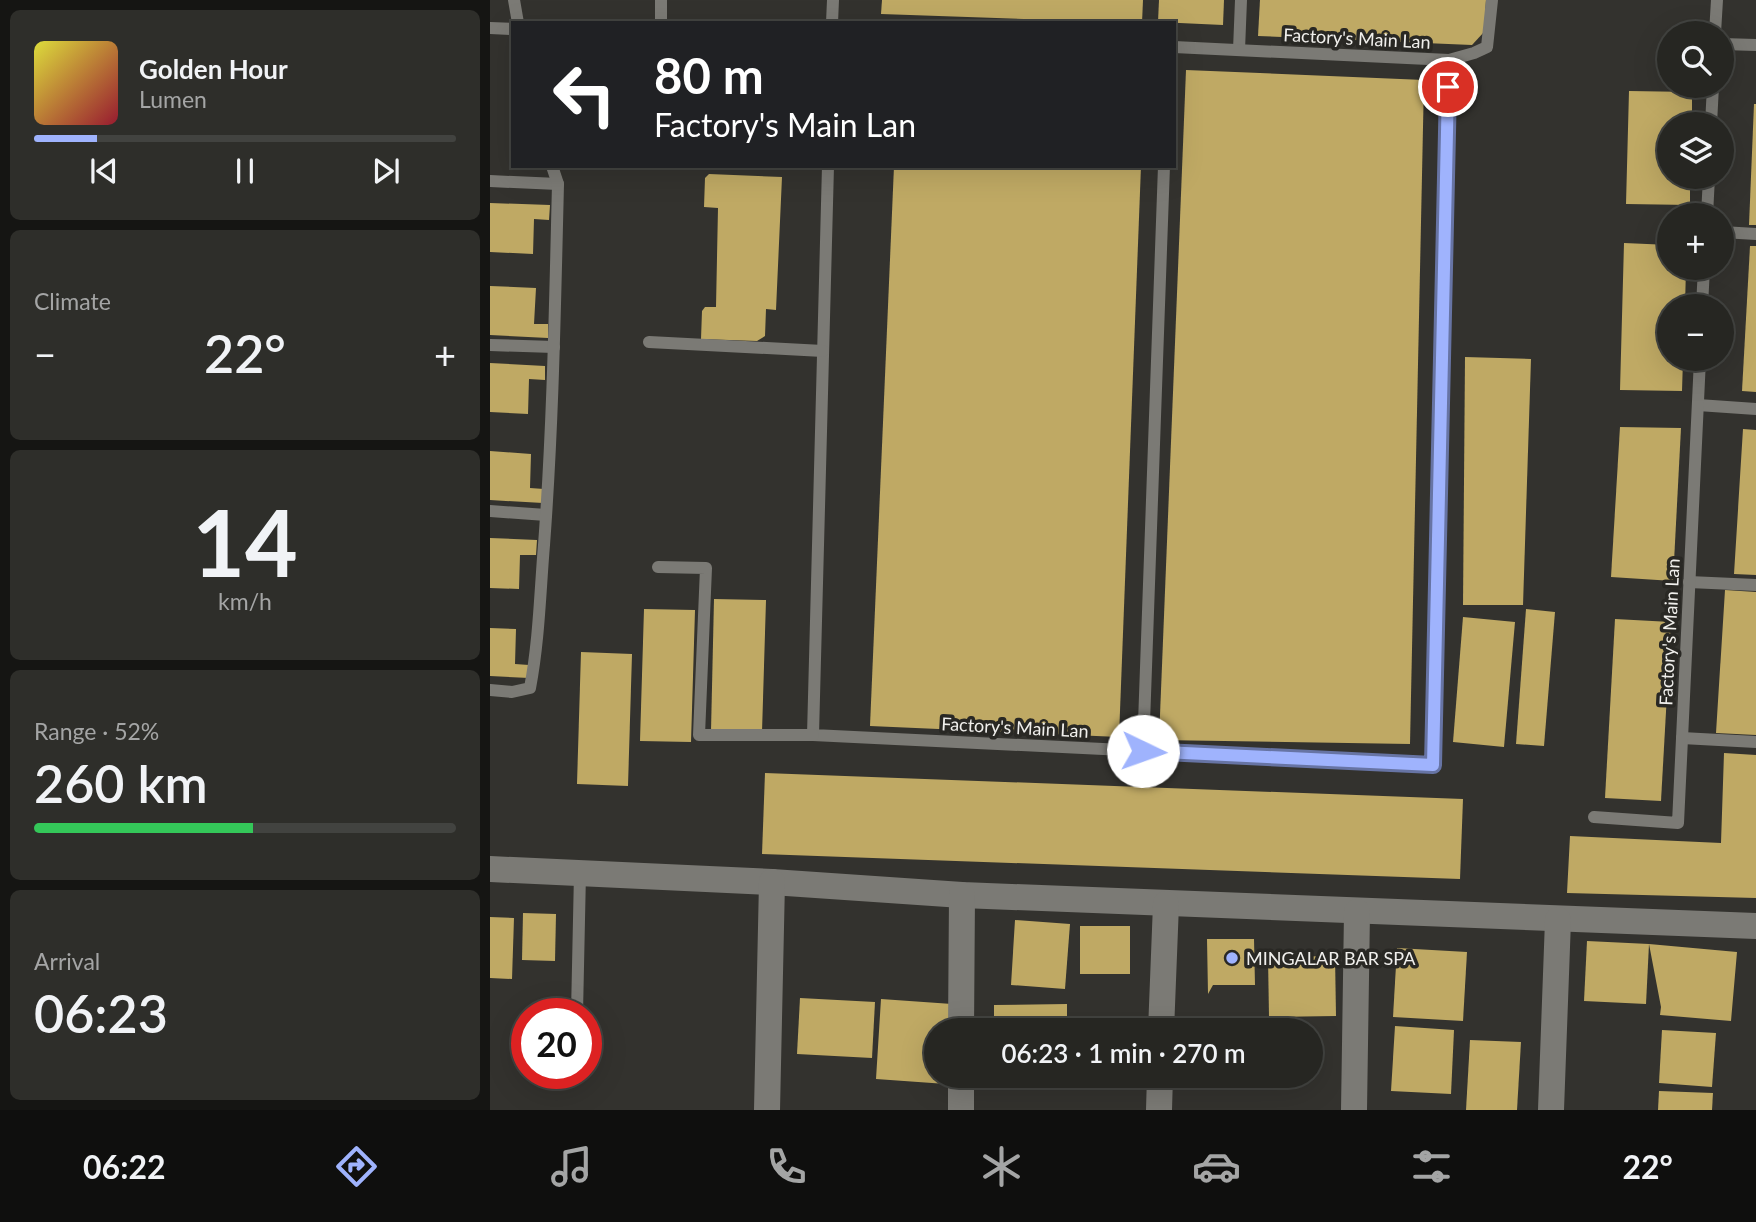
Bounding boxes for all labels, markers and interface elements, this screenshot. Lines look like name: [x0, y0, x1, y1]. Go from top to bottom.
map controls: [1657, 21, 1734, 371]
button: search: [1657, 21, 1734, 98]
street label: Factory's Main Lan: [1283, 23, 1431, 53]
text: 80 m: [654, 46, 764, 104]
icon: left: [539, 49, 630, 140]
text: Golden Hour: [139, 53, 288, 85]
pin: [1418, 57, 1478, 117]
icon: arrive: [1429, 68, 1467, 106]
text: Lumen: [139, 85, 207, 113]
text: Factory's Main Lan: [654, 105, 916, 144]
button: layers: [1657, 112, 1734, 189]
icon: previous: [85, 152, 123, 190]
icon: pause: [226, 152, 264, 190]
icon: next: [367, 152, 405, 190]
button: +: [1657, 203, 1734, 280]
text: Climate: [34, 287, 111, 315]
button: −: [1657, 294, 1734, 371]
text: 22°: [204, 322, 286, 384]
text: −: [34, 331, 56, 377]
text: +: [434, 331, 456, 377]
text: 14: [192, 487, 298, 596]
street label: Factory's Main Lan: [1654, 558, 1684, 706]
text: km/h: [218, 587, 272, 615]
street label: Factory's Main Lan: [941, 712, 1089, 742]
position arrow: [1106, 714, 1180, 788]
text: Range · 52%: [34, 717, 159, 745]
text: 260 km: [34, 752, 208, 814]
text: Arrival: [34, 947, 100, 975]
place label: MINGALAR BAR SPA: [1246, 947, 1416, 969]
marker: MINGALAR BAR SPA: [1224, 950, 1240, 966]
text: 06:23: [34, 982, 168, 1044]
speed limit sign: 20: [511, 998, 602, 1089]
text: 06:23 · 1 min · 270 m: [1001, 1037, 1246, 1069]
icon: directions: [332, 1142, 381, 1191]
icon: music: [547, 1142, 596, 1191]
icon: phone: [762, 1142, 811, 1191]
icon: climate: [977, 1142, 1026, 1191]
icon: car: [1192, 1142, 1241, 1191]
icon: filters: [1407, 1142, 1456, 1191]
text: 06:22: [83, 1147, 166, 1186]
text: 22°: [1622, 1147, 1673, 1186]

